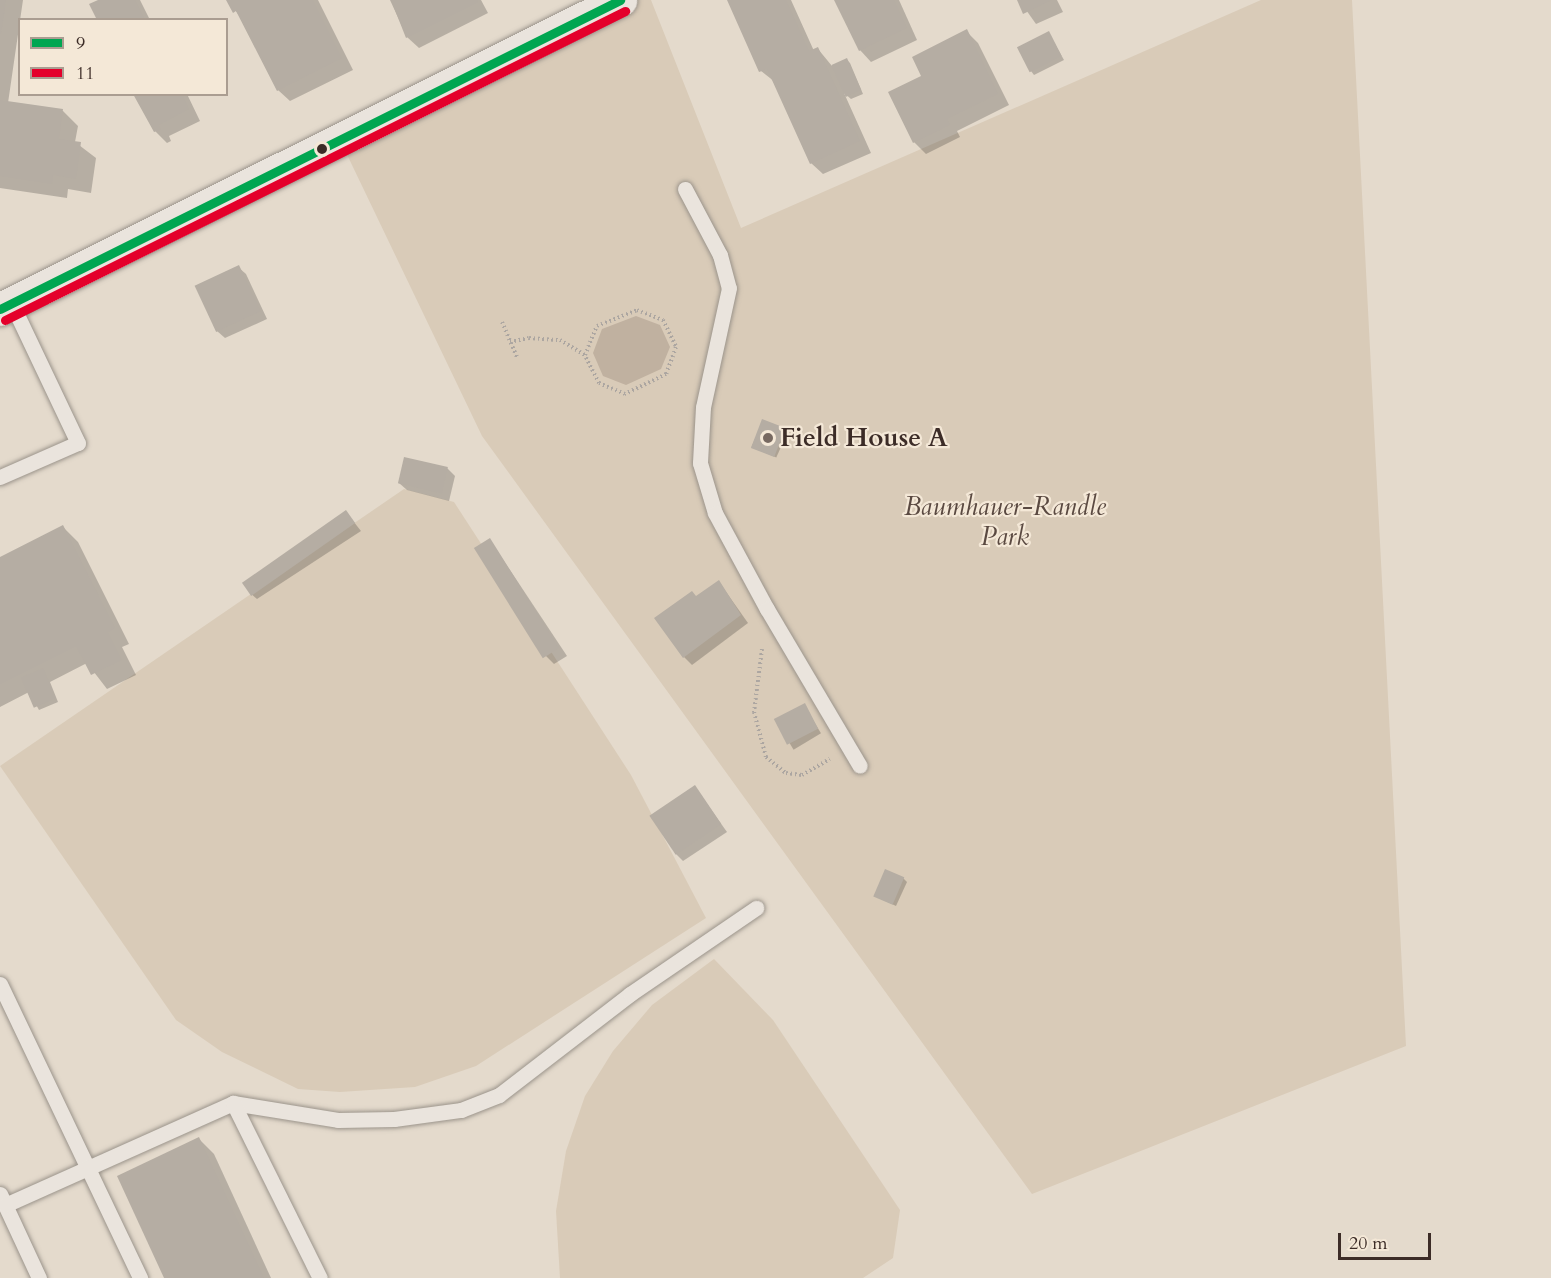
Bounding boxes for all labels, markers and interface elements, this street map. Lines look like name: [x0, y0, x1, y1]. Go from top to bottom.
legend: [18, 18, 228, 96]
text: 9: [76, 31, 85, 56]
text: 11: [76, 61, 94, 86]
unlabelled marker: [316, 143, 328, 155]
place label: Field House A: [780, 422, 948, 454]
marker: Field House A: [761, 431, 775, 445]
park label: Baumhauer-Randle Park: [904, 491, 1106, 552]
scale bar: [1341, 1221, 1434, 1259]
text: 20 m: [1349, 1231, 1388, 1256]

